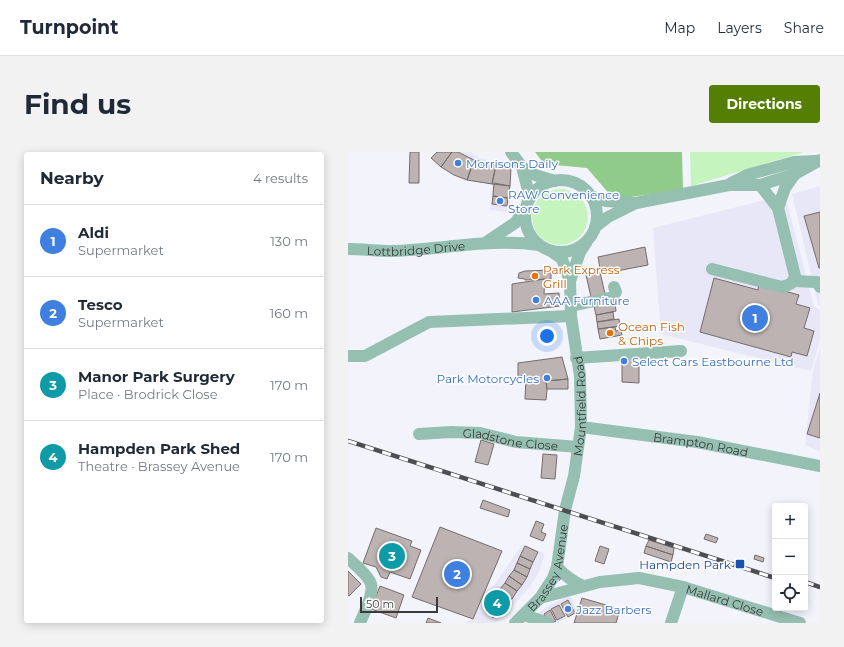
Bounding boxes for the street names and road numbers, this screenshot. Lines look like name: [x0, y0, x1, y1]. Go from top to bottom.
street label: Lottbridge Drive: [366, 238, 466, 259]
street label: Mountfield Road: [569, 355, 589, 457]
street label: Gladstone Close: [462, 425, 559, 453]
street label: Brampton Road: [652, 429, 750, 459]
street label: Brassey Avenue: [524, 523, 570, 614]
street label: Mallard Close: [684, 581, 766, 619]

